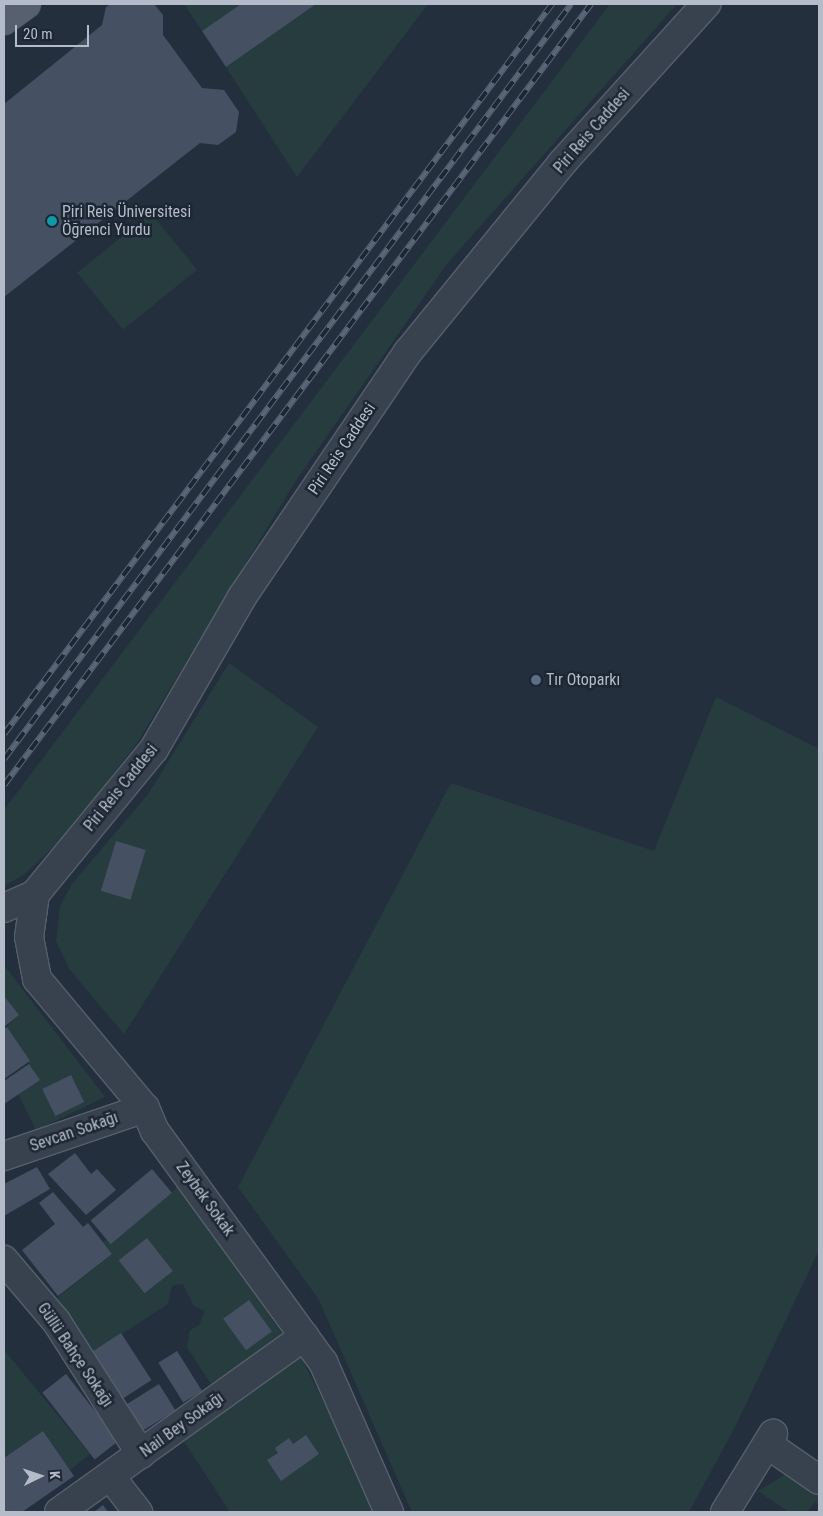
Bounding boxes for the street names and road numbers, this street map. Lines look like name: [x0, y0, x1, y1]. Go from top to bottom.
street label: Piri Reis Caddesi: [550, 85, 634, 177]
street label: Piri Reis Caddesi: [304, 399, 380, 499]
street label: Piri Reis Caddesi: [80, 741, 162, 835]
street label: Sevcan Sokağı: [27, 1108, 121, 1156]
street label: Zeybek Sokak: [172, 1158, 238, 1240]
street label: Güllü Bahçe Sokağı: [33, 1299, 117, 1411]
street label: Nail Bey Sokağı: [137, 1388, 227, 1462]

